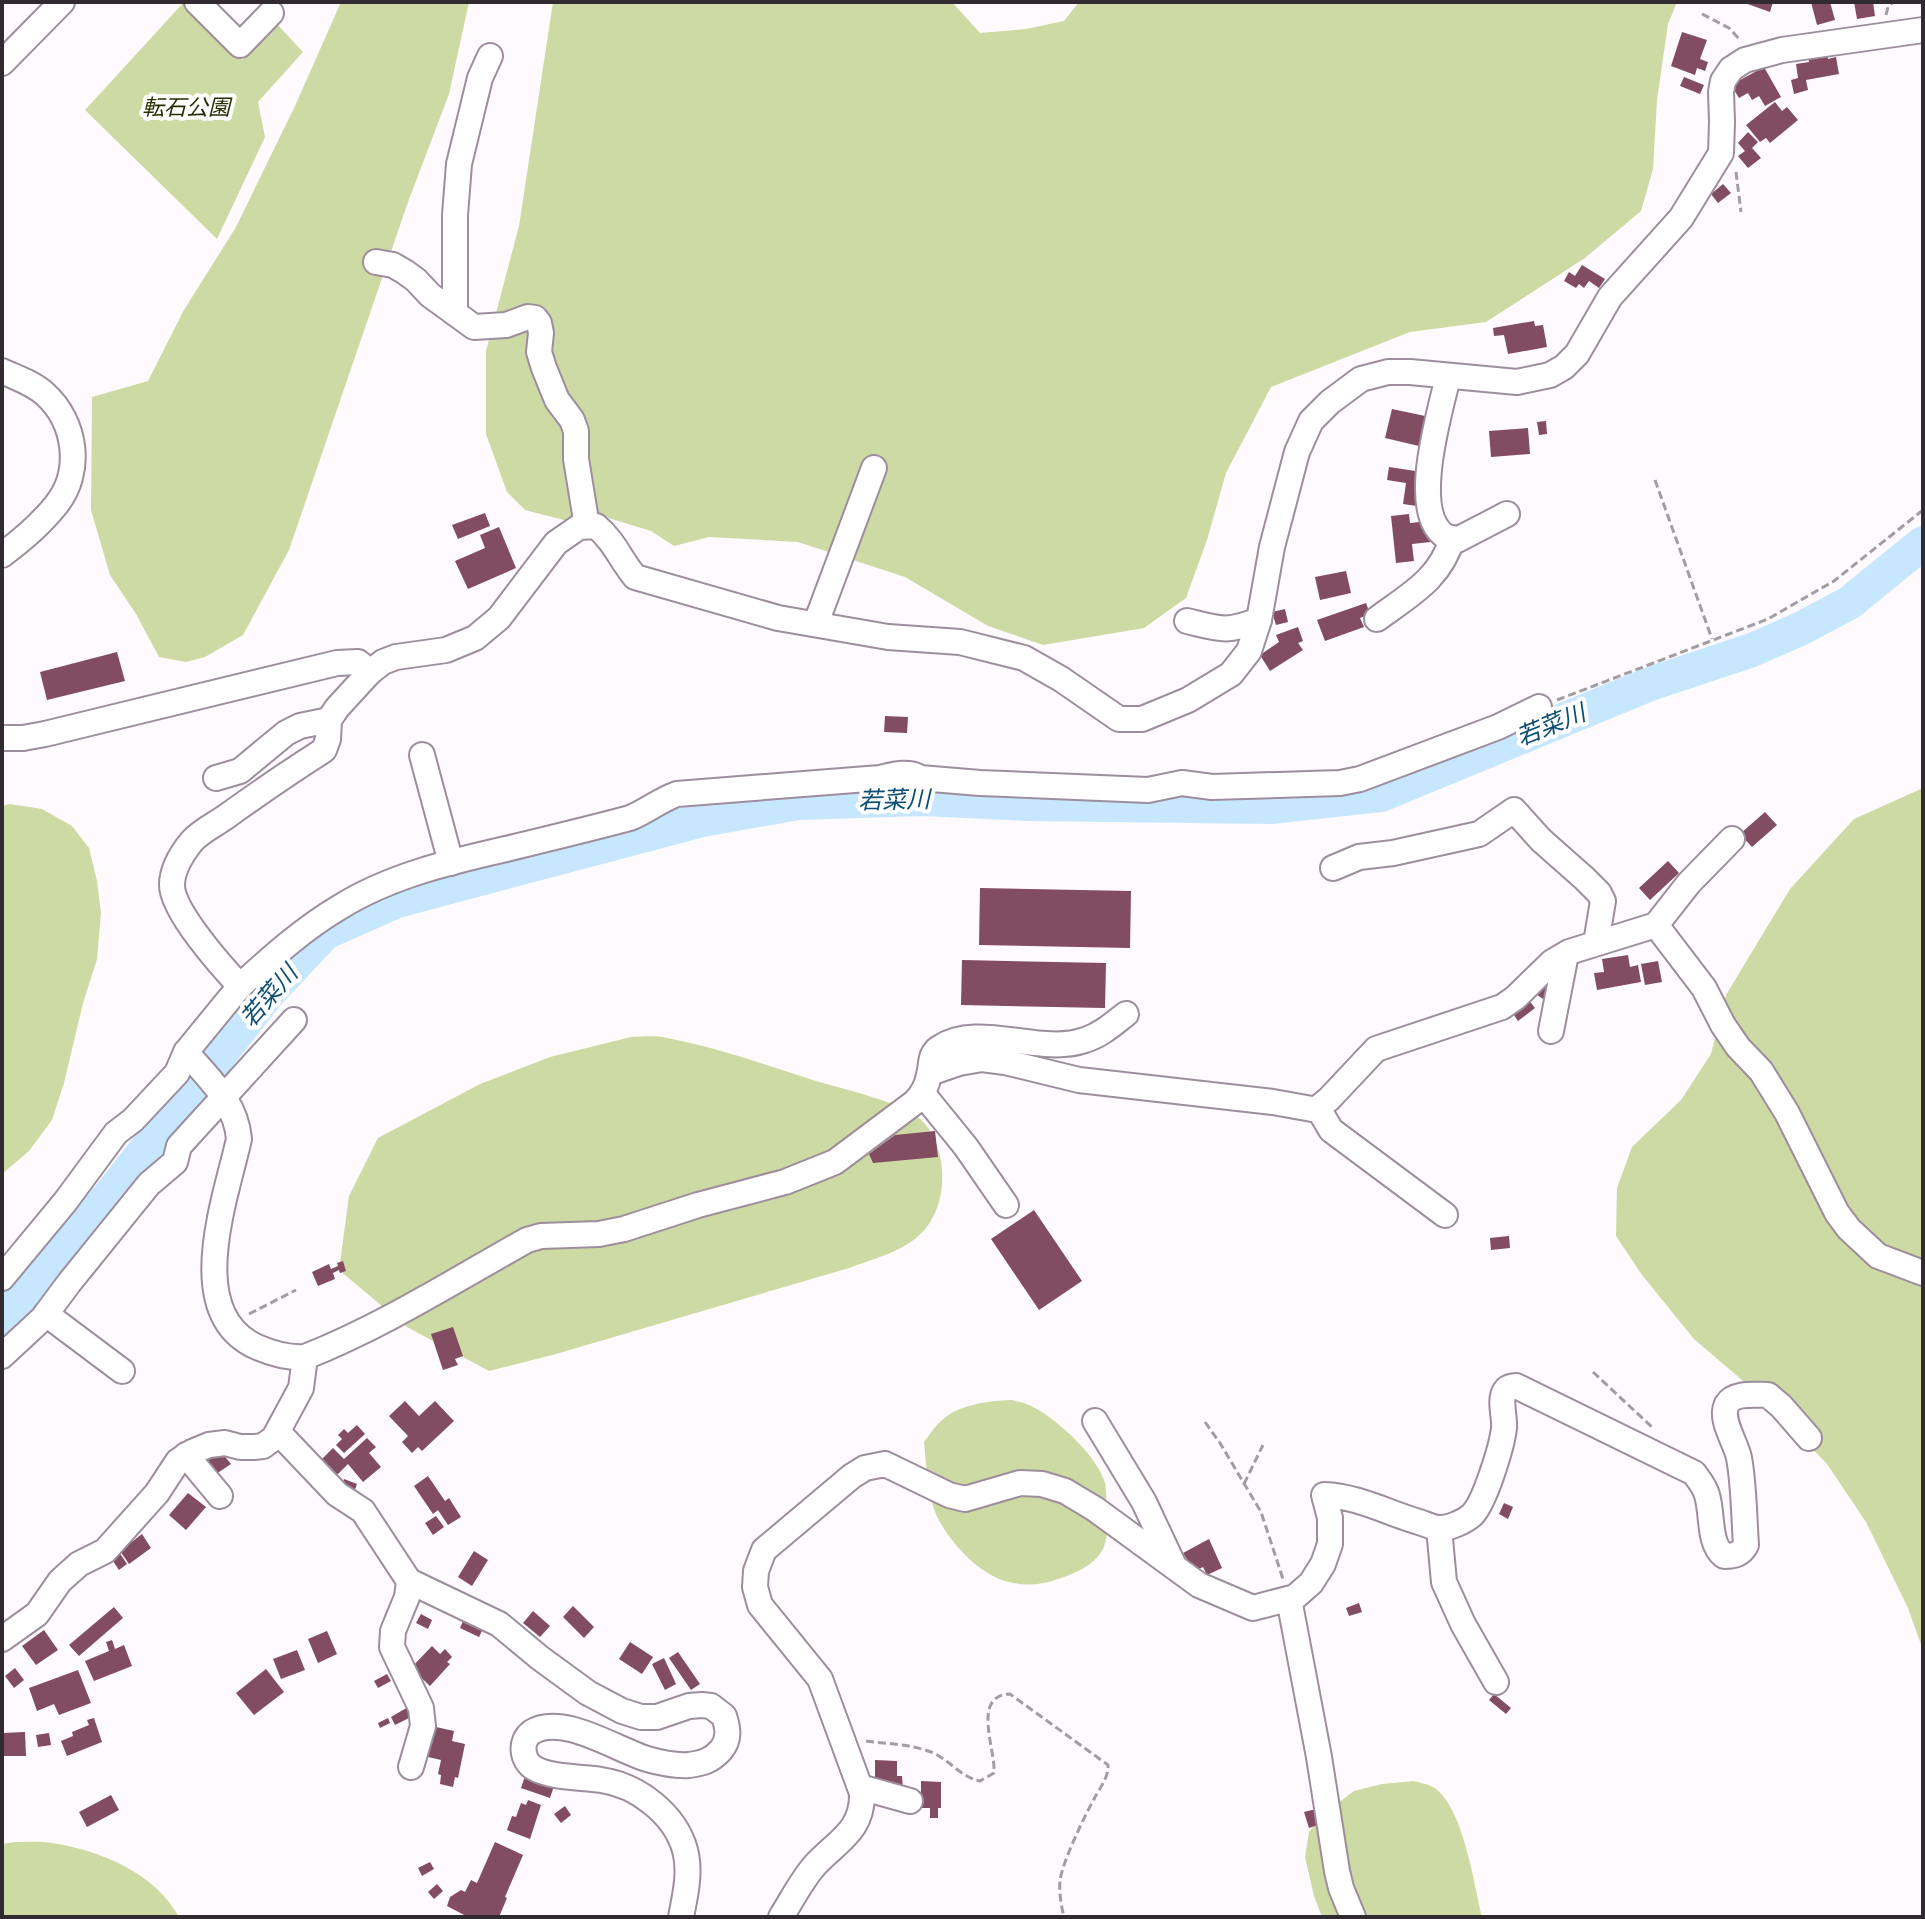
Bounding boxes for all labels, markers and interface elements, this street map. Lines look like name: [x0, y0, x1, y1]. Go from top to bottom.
park label: 転石公園: [142, 95, 233, 120]
water label: 若菜川: [1512, 697, 1592, 751]
water label: 若菜川: [858, 785, 933, 815]
water label: 若菜川: [235, 957, 305, 1032]

